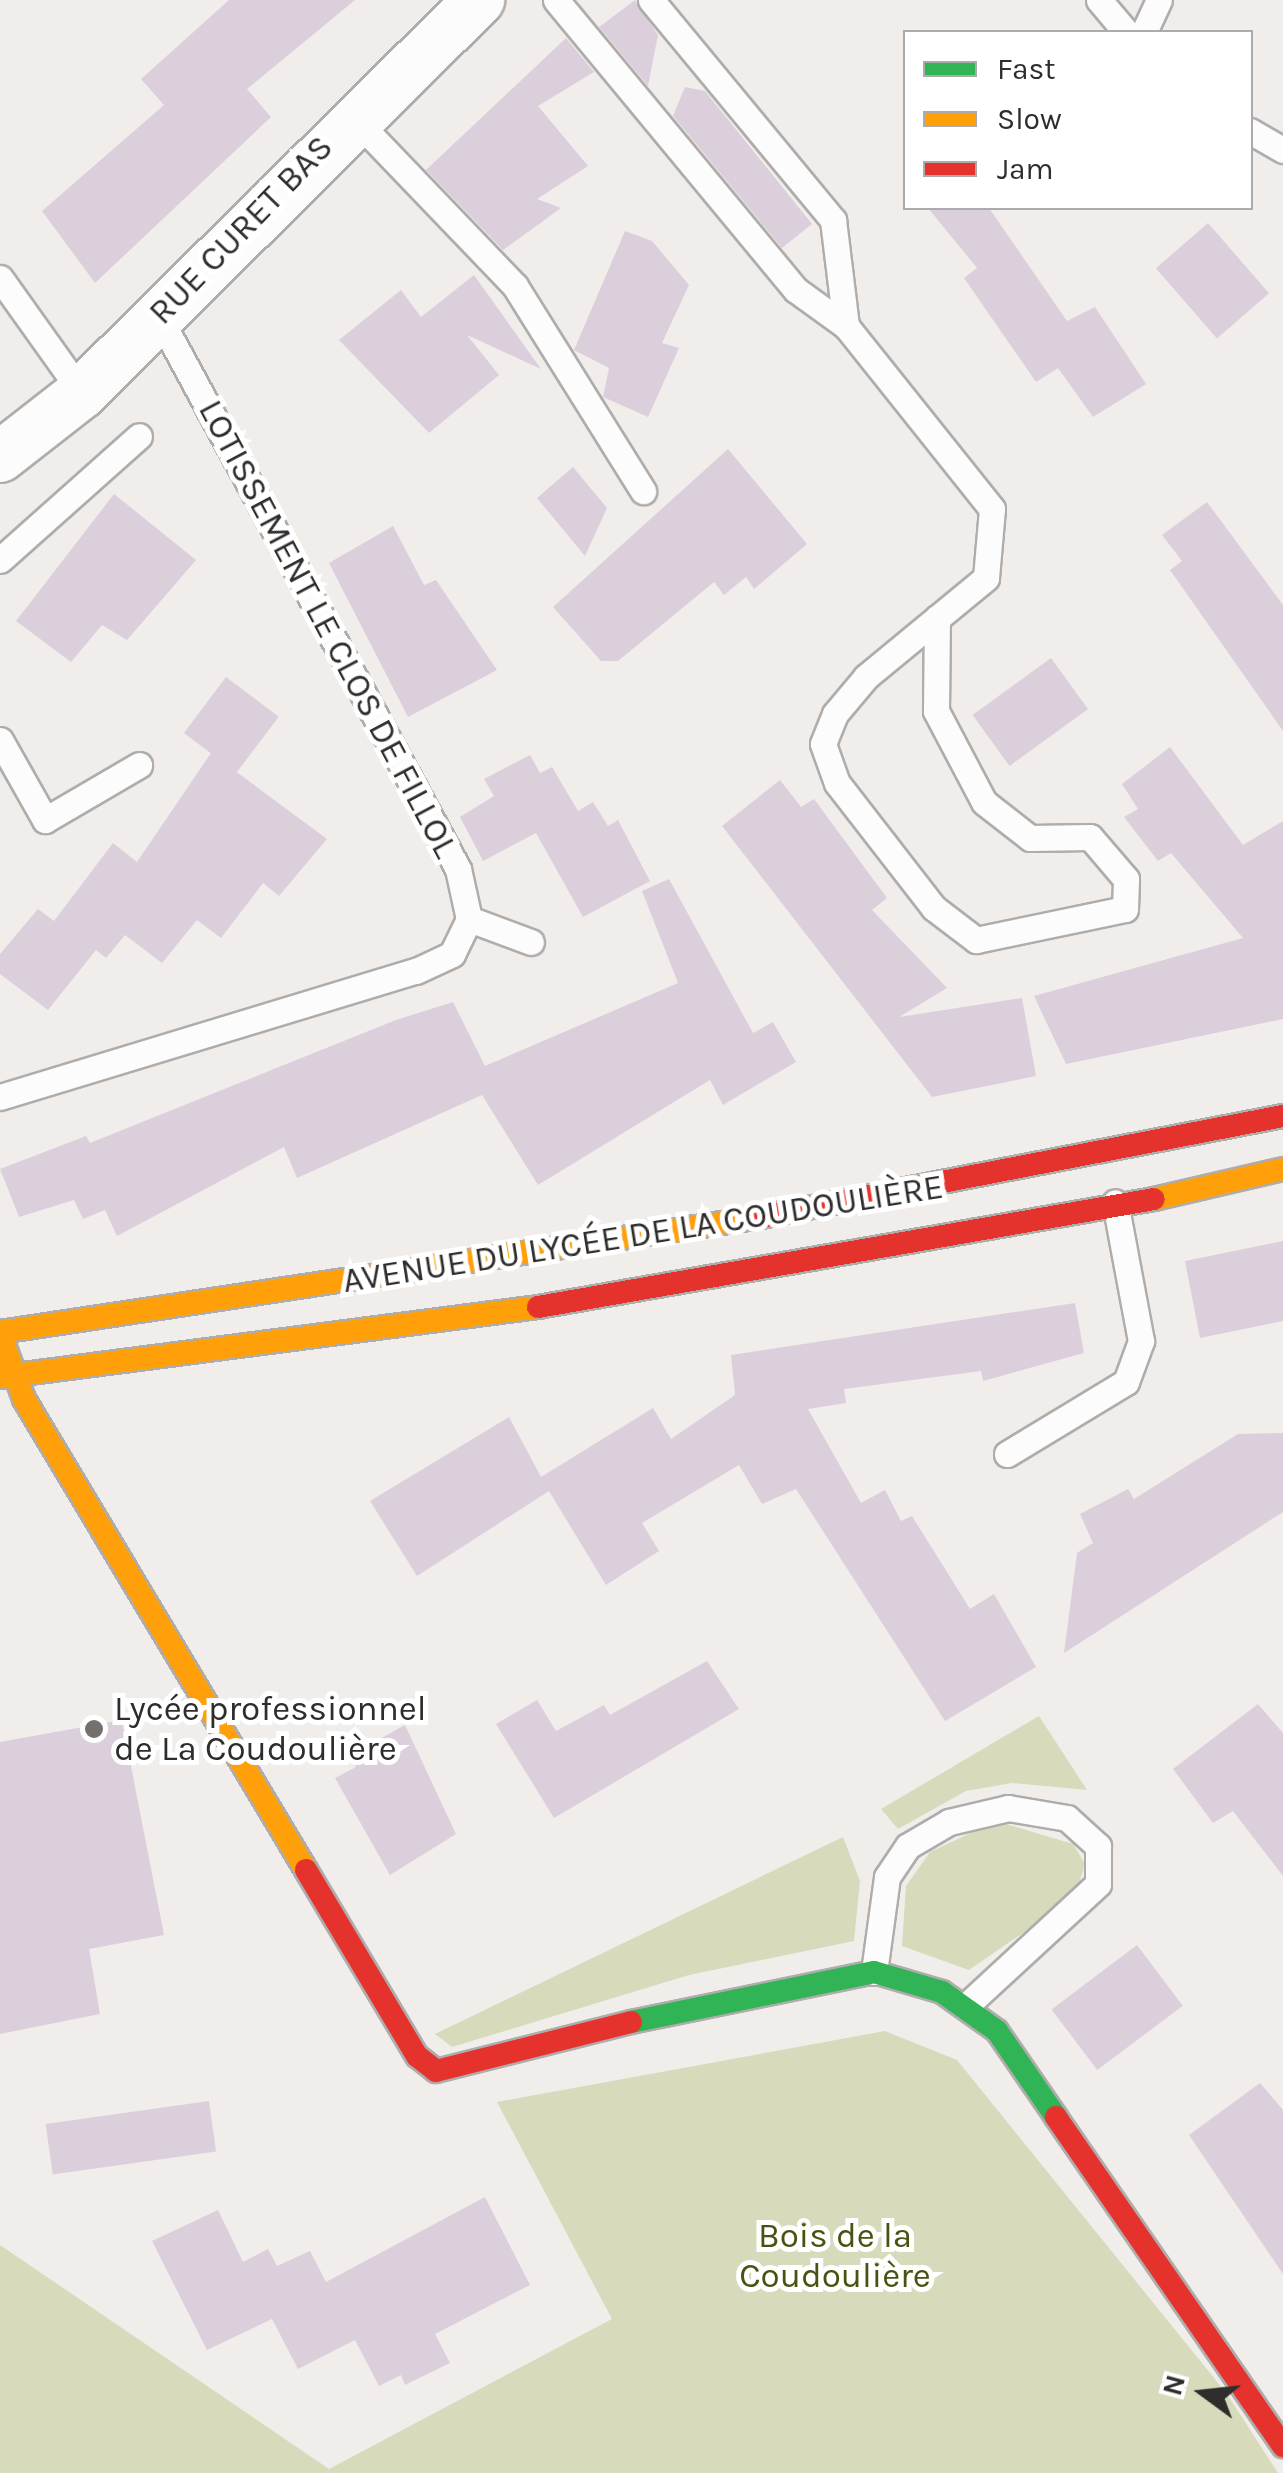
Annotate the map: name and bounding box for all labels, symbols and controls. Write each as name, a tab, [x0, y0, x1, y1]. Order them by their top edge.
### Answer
legend	[903, 30, 1253, 210]
text: Fast	[997, 51, 1056, 87]
text: Slow	[997, 101, 1062, 137]
street label: RUE CURET BAS	[140, 127, 342, 333]
text: Jam	[997, 151, 1054, 187]
street label: LOTISSEMENT LE CLOS DE FILLOL	[189, 393, 467, 865]
street label: AVENUE DU LYCÉE DE LA COUDOULIÈRE	[340, 1166, 946, 1302]
place label: Lycée professionnel de La Coudoulière	[114, 1688, 427, 1770]
marker: Lycée professionnel de La Coudoulière	[83, 1718, 105, 1740]
park label: Bois de la Coudoulière	[739, 2215, 931, 2297]
north arrow	[1153, 2343, 1253, 2443]
text: N	[1155, 2371, 1192, 2399]

